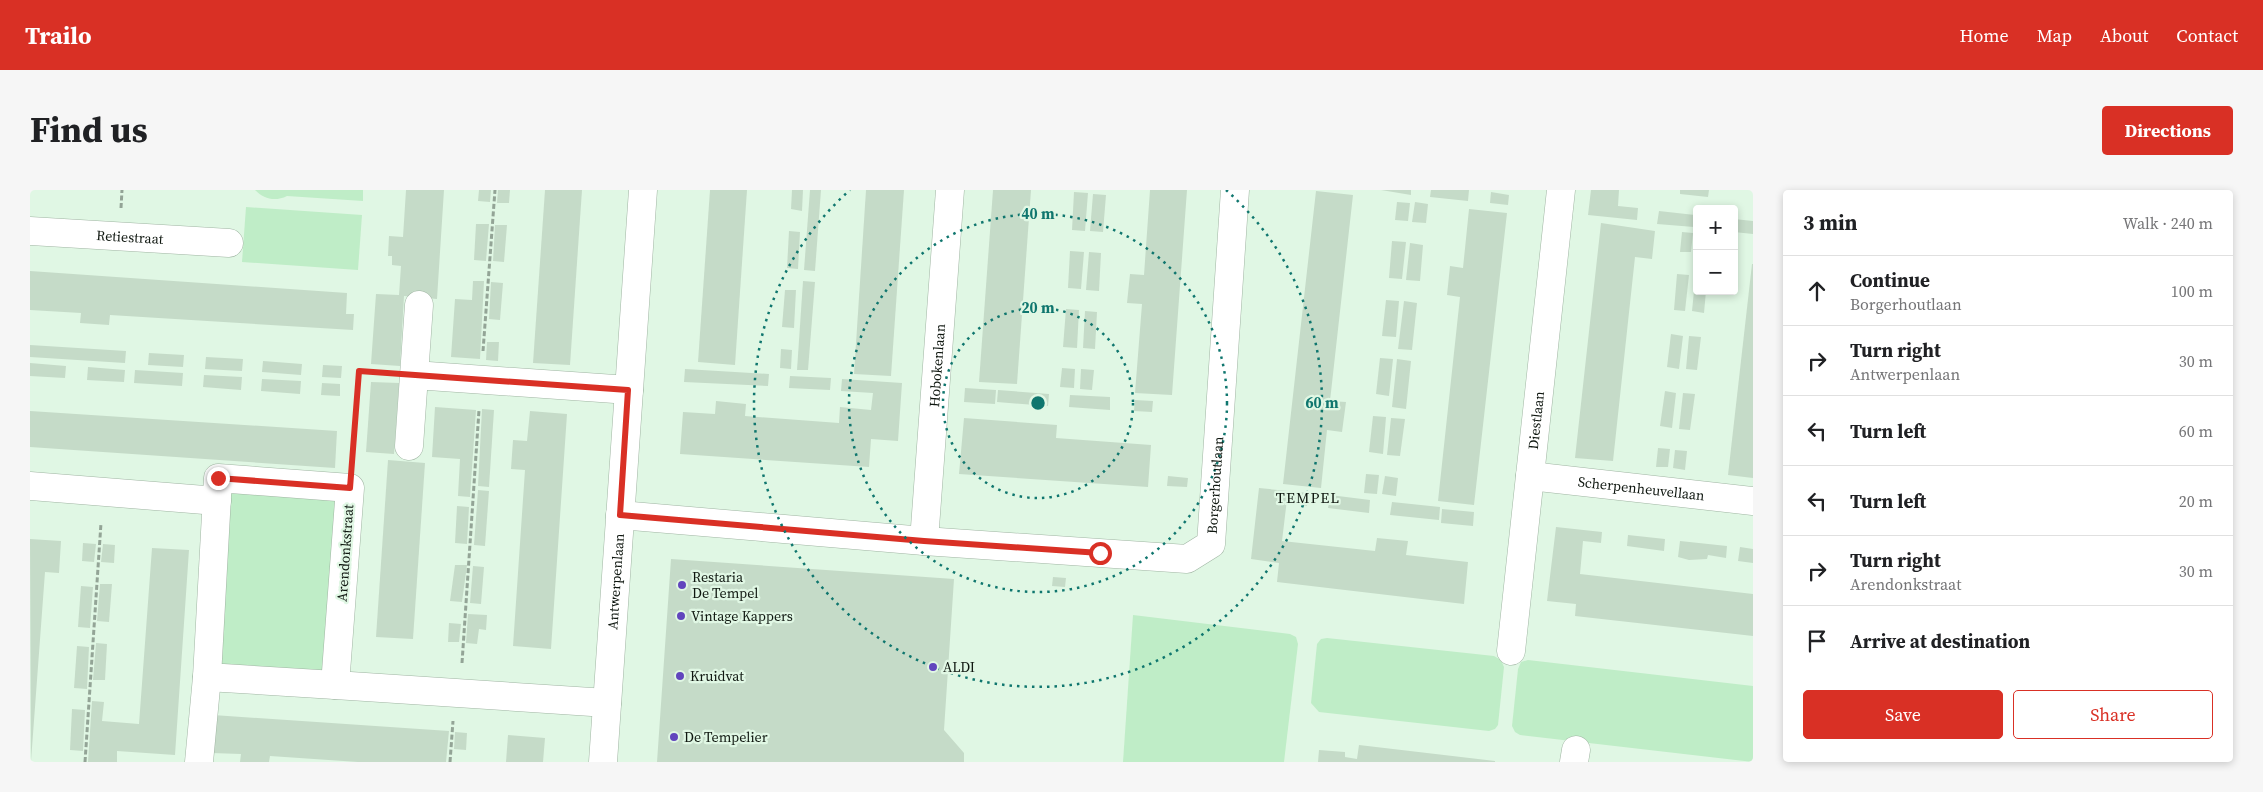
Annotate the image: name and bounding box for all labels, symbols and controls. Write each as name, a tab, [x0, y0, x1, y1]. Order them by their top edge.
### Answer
text: Trailo	[25, 19, 92, 52]
text: Home	[1960, 23, 2009, 48]
text: Map	[2037, 23, 2072, 48]
text: About	[2100, 23, 2148, 48]
text: Contact	[2176, 23, 2238, 48]
text: Find us	[30, 106, 148, 154]
button: Directions	[2102, 106, 2233, 155]
text: 40 m	[1021, 203, 1055, 224]
map controls	[1693, 205, 1738, 295]
button: +	[1693, 205, 1738, 250]
text: 3 min	[1803, 208, 1858, 237]
text: Walk · 240 m	[2123, 212, 2213, 234]
street label: Retiestraat	[96, 225, 164, 249]
button: −	[1693, 250, 1738, 295]
text: Continue	[1850, 267, 1930, 293]
icon: ahead	[1803, 277, 1831, 305]
text: 100 m	[2171, 280, 2213, 302]
text: Borgerhoutlaan	[1850, 293, 1962, 315]
text: 20 m	[1021, 297, 1055, 318]
street label: Hobokenlaan	[924, 322, 950, 408]
text: Turn right	[1850, 337, 1941, 363]
icon: right	[1803, 347, 1831, 375]
text: 30 m	[2179, 350, 2213, 372]
text: Antwerpenlaan	[1850, 363, 1960, 385]
street label: Diestlaan	[1523, 390, 1549, 451]
text: 60 m	[1305, 392, 1339, 413]
centre of rings	[1029, 394, 1047, 412]
icon: left	[1803, 417, 1831, 445]
text: Turn left	[1850, 418, 1926, 444]
text: 60 m	[2179, 420, 2213, 442]
street label: Borgerhoutlaan	[1202, 435, 1228, 535]
route end	[207, 467, 230, 490]
street label: Scherpenheuvellaan	[1577, 471, 1706, 506]
district label: TEMPEL	[1276, 487, 1340, 508]
icon: left	[1803, 487, 1831, 515]
text: Turn left	[1850, 488, 1926, 514]
text: 20 m	[2179, 490, 2213, 512]
street label: Arendonkstraat	[332, 503, 358, 602]
street label: Antwerpenlaan	[602, 532, 629, 630]
route start	[1089, 542, 1112, 565]
text: Turn right	[1850, 547, 1941, 573]
icon: right	[1803, 557, 1831, 585]
text: 30 m	[2179, 560, 2213, 582]
place label: Restaria De Tempel	[692, 567, 758, 603]
text: Arendonkstraat	[1850, 573, 1961, 595]
marker: Restaria De Tempel	[676, 579, 688, 591]
place label: Vintage Kappers	[691, 606, 793, 626]
marker: Vintage Kappers	[675, 610, 687, 622]
icon: arrive	[1803, 627, 1831, 655]
text: Arrive at destination	[1850, 628, 2030, 654]
place label: ALDI	[943, 657, 975, 677]
marker: ALDI	[927, 661, 939, 673]
place label: Kruidvat	[690, 666, 744, 686]
marker: Kruidvat	[674, 670, 686, 682]
button: Save	[1803, 690, 2003, 739]
button: Share	[2013, 690, 2213, 739]
place label: De Tempelier	[684, 727, 768, 747]
marker: De Tempelier	[668, 731, 680, 743]

